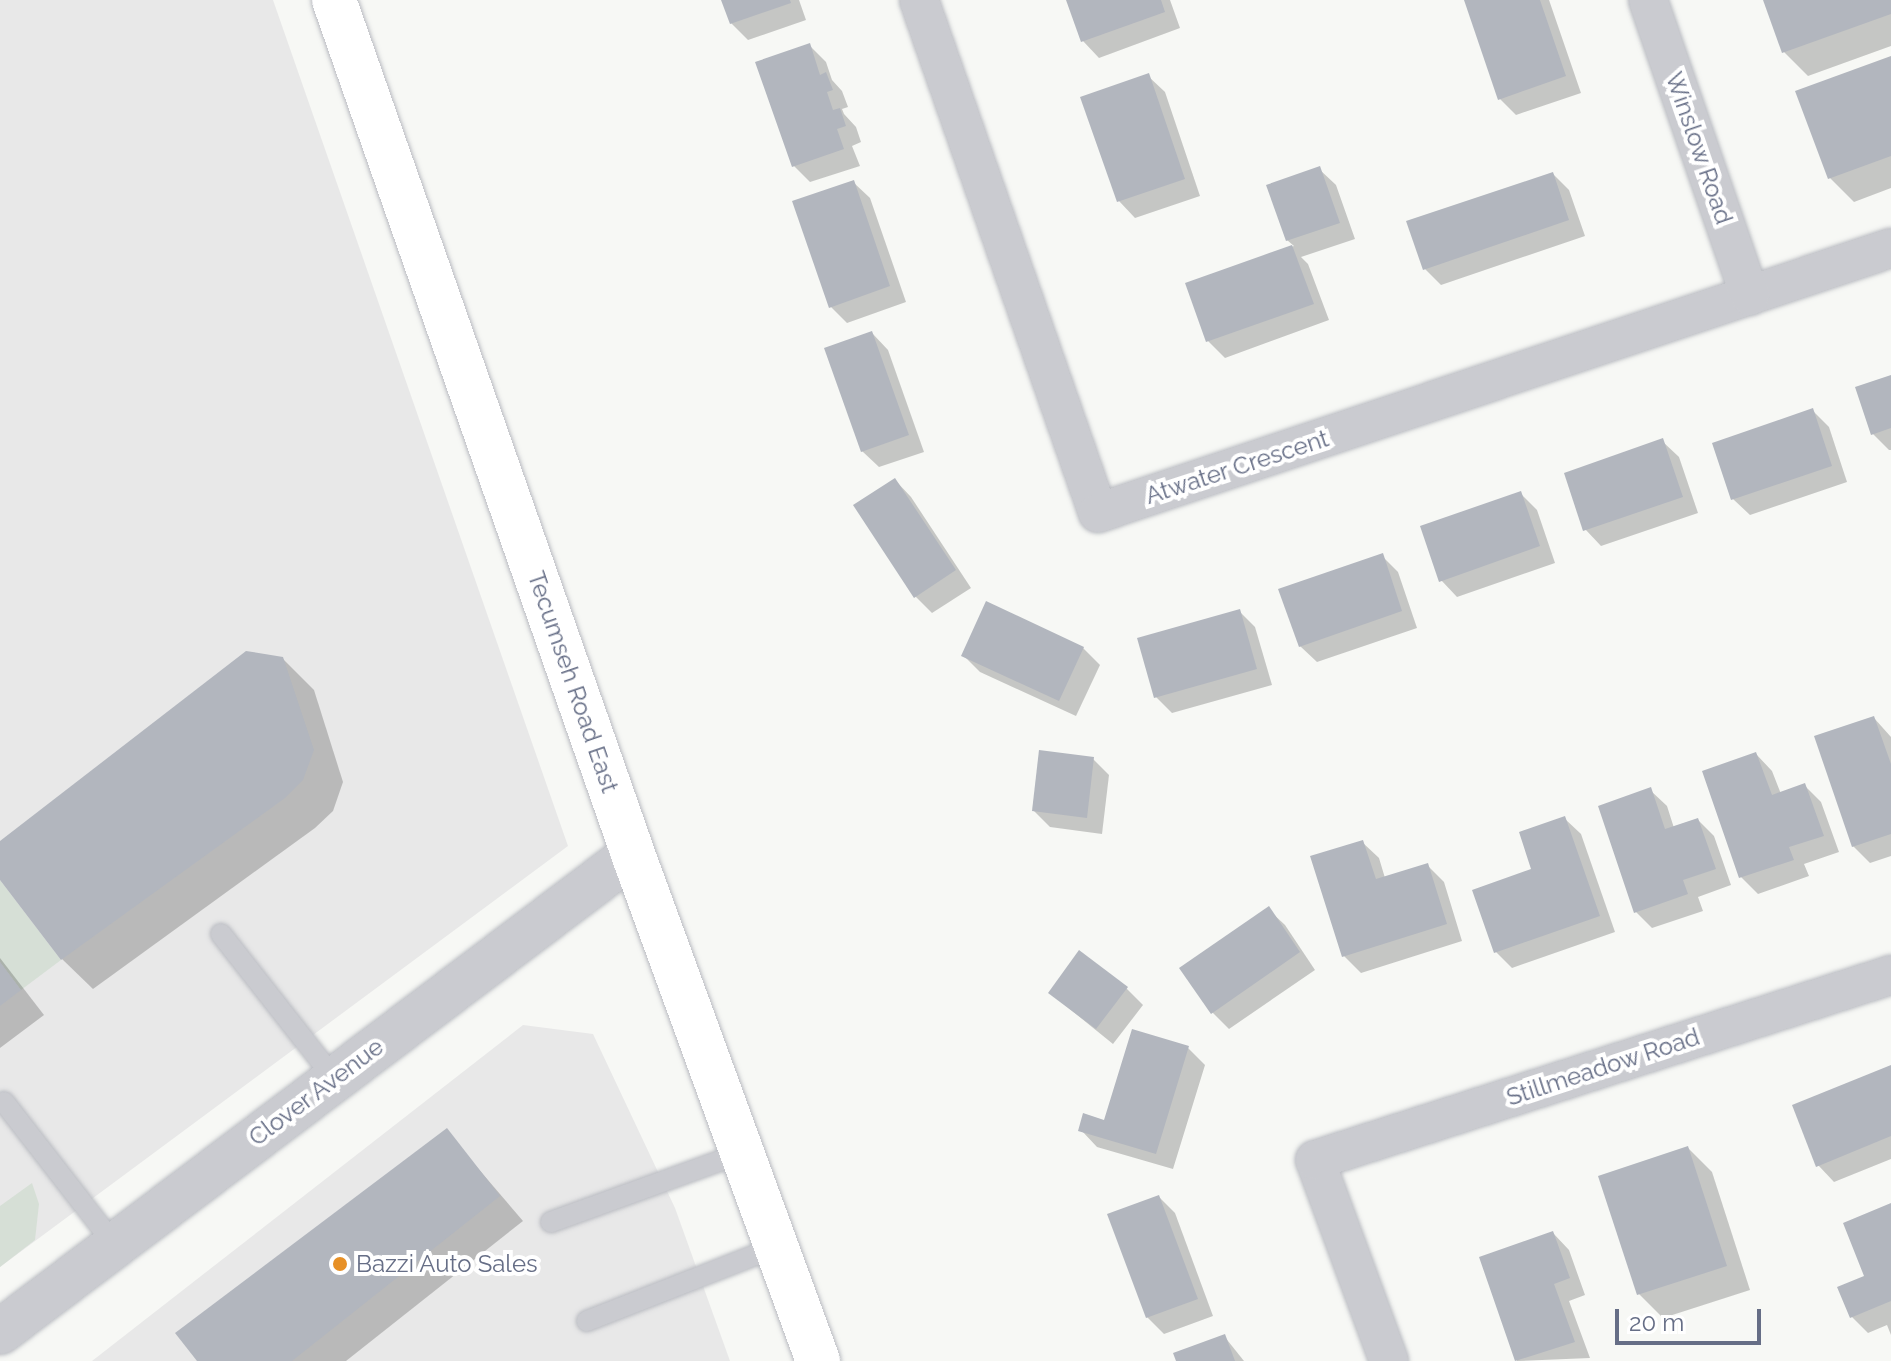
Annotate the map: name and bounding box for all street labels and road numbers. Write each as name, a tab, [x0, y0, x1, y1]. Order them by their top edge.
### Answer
street label: Winslow Road	[1659, 68, 1739, 228]
street label: Atwater Crescent	[1141, 424, 1333, 510]
street label: Tecumseh Road East	[522, 568, 624, 796]
street label: Stillmeadow Road	[1503, 1022, 1703, 1112]
street label: Clover Avenue	[243, 1032, 389, 1152]

